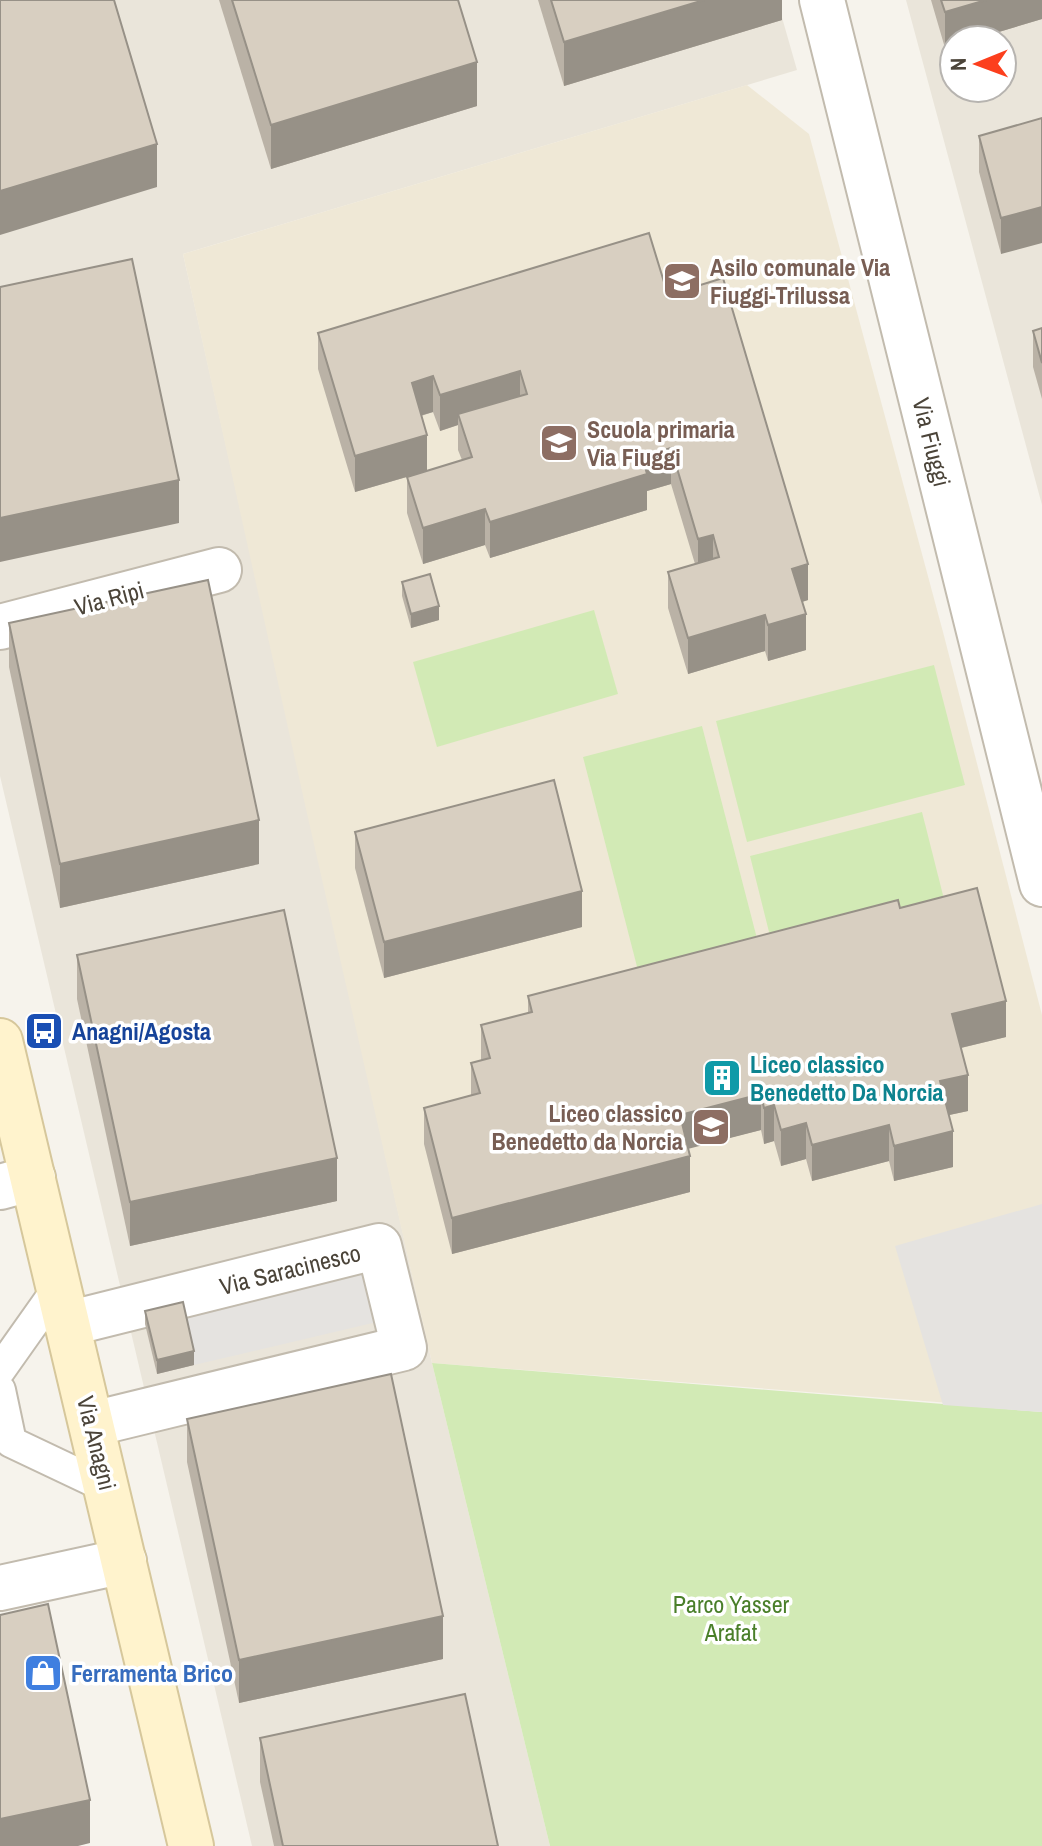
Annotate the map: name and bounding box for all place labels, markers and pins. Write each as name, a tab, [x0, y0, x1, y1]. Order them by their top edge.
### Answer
place label: Asilo comunale Via Fiuggi-Trilussa	[710, 251, 890, 311]
school or university icon: Asilo comunale Via Fiuggi-Trilussa	[661, 260, 703, 302]
place label: Scuola primaria Via Fiuggi	[587, 413, 735, 473]
school or university icon: Scuola primaria Via Fiuggi	[538, 422, 580, 464]
bus stop icon: Anagni/Agosta	[23, 1010, 65, 1052]
place label: Anagni/Agosta	[72, 1015, 211, 1047]
place label: Liceo classico Benedetto Da Norcia	[750, 1048, 944, 1108]
building icon: Liceo classico Benedetto Da Norcia	[701, 1057, 743, 1099]
place label: Liceo classico Benedetto da Norcia	[492, 1097, 683, 1157]
school or university icon: Liceo classico Benedetto da Norcia	[690, 1106, 732, 1148]
shop icon: Ferramenta Brico	[22, 1652, 64, 1694]
place label: Ferramenta Brico	[71, 1657, 233, 1689]

